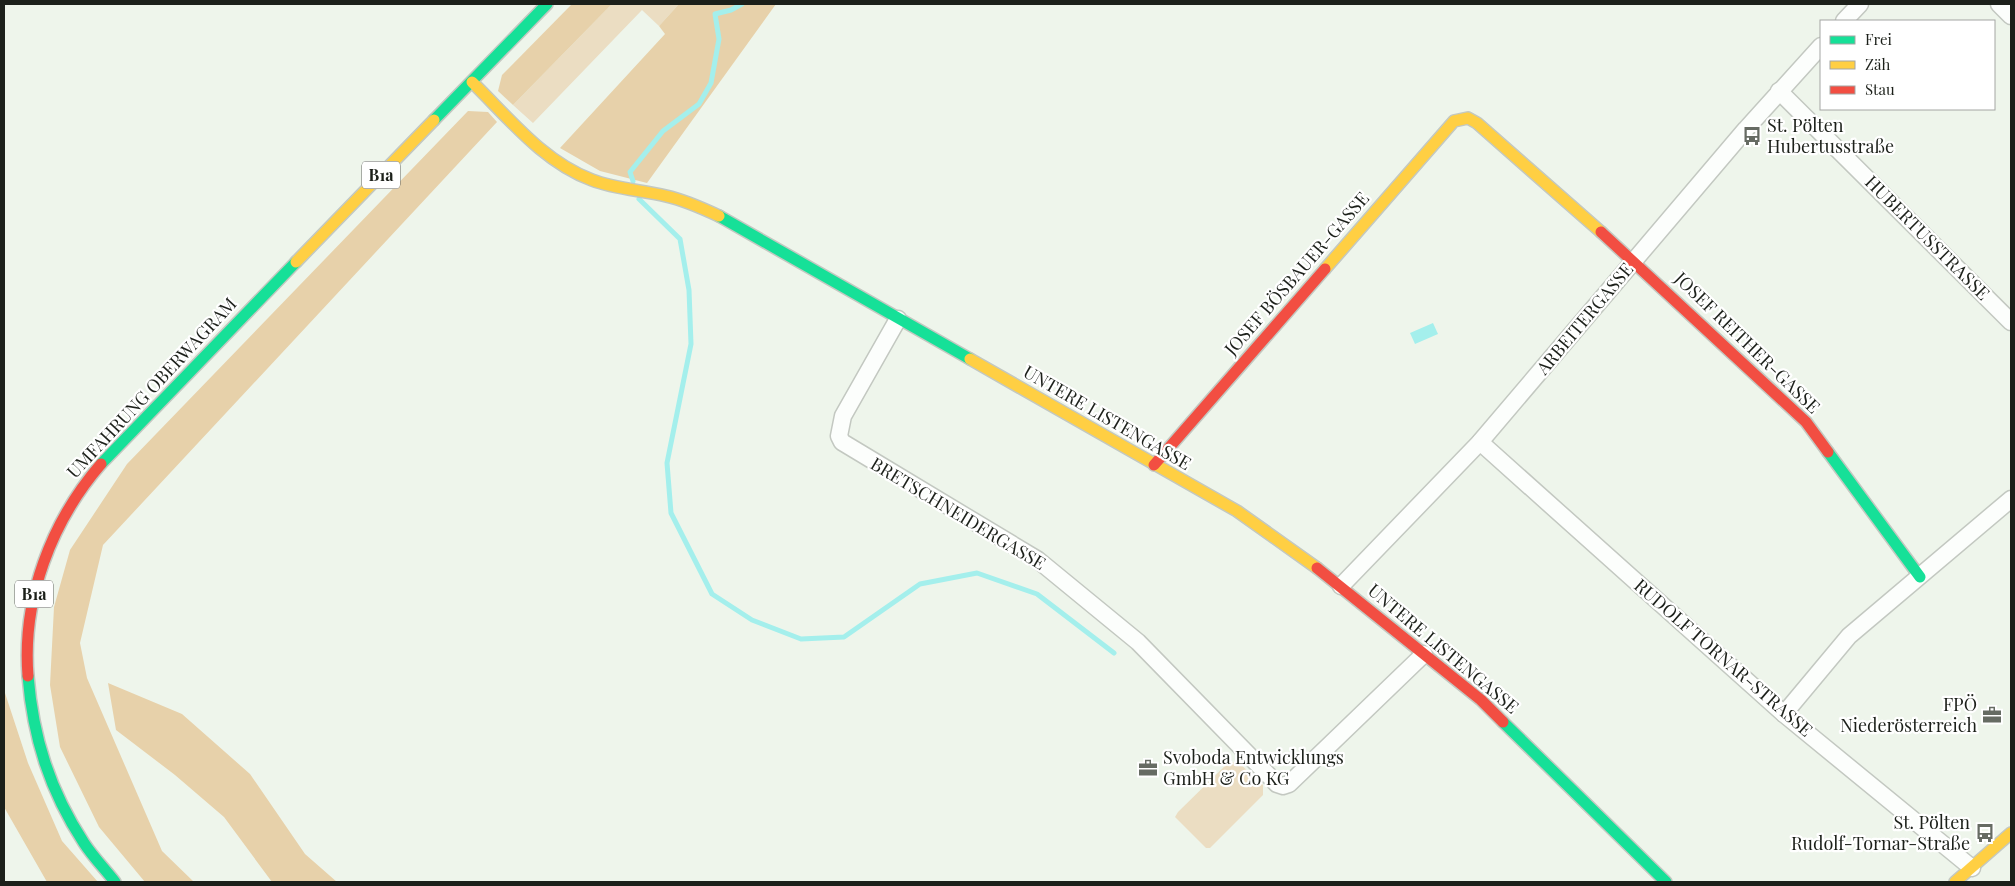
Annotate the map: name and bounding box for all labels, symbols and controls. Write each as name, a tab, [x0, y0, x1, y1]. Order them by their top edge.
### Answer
legend	[1820, 20, 1995, 110]
text: Frei	[1865, 29, 1893, 49]
text: Zäh	[1865, 54, 1890, 74]
text: Stau	[1865, 79, 1895, 99]
place label: St. Pölten Hubertusstraße	[1767, 113, 1894, 158]
bus stop icon: St. Pölten Hubertusstraße	[1741, 125, 1763, 147]
road number: B1a	[362, 162, 400, 188]
street label: HUBERTUSSTRASSE	[1860, 170, 1995, 305]
street label: JOSEF BÖSBAUER-GASSE	[1218, 187, 1374, 361]
street label: ARBEITERGASSE	[1530, 257, 1638, 380]
street label: JOSEF REITHER-GASSE	[1669, 266, 1826, 418]
street label: UMFAHRUNG OBERWAGRAM	[61, 292, 241, 483]
street label: UNTERE LISTENGASSE	[1019, 359, 1196, 475]
street label: BRETSCHNEIDERGASSE	[866, 451, 1051, 575]
street label: RUDOLF TORNAR-STRASSE	[1629, 573, 1818, 741]
street label: UNTERE LISTENGASSE	[1363, 578, 1524, 718]
road number: B1a	[15, 580, 53, 608]
place label: FPÖ Niederösterreich	[1840, 692, 1977, 737]
office icon: FPÖ Niederösterreich	[1981, 704, 2003, 726]
place label: Svoboda Entwicklungs GmbH & Co KG	[1163, 745, 1344, 790]
office icon: Svoboda Entwicklungs GmbH & Co KG	[1137, 757, 1159, 779]
place label: St. Pölten Rudolf-Tornar-Straße	[1791, 810, 1970, 855]
bus stop icon: St. Pölten Rudolf-Tornar-Straße	[1974, 822, 1996, 844]

